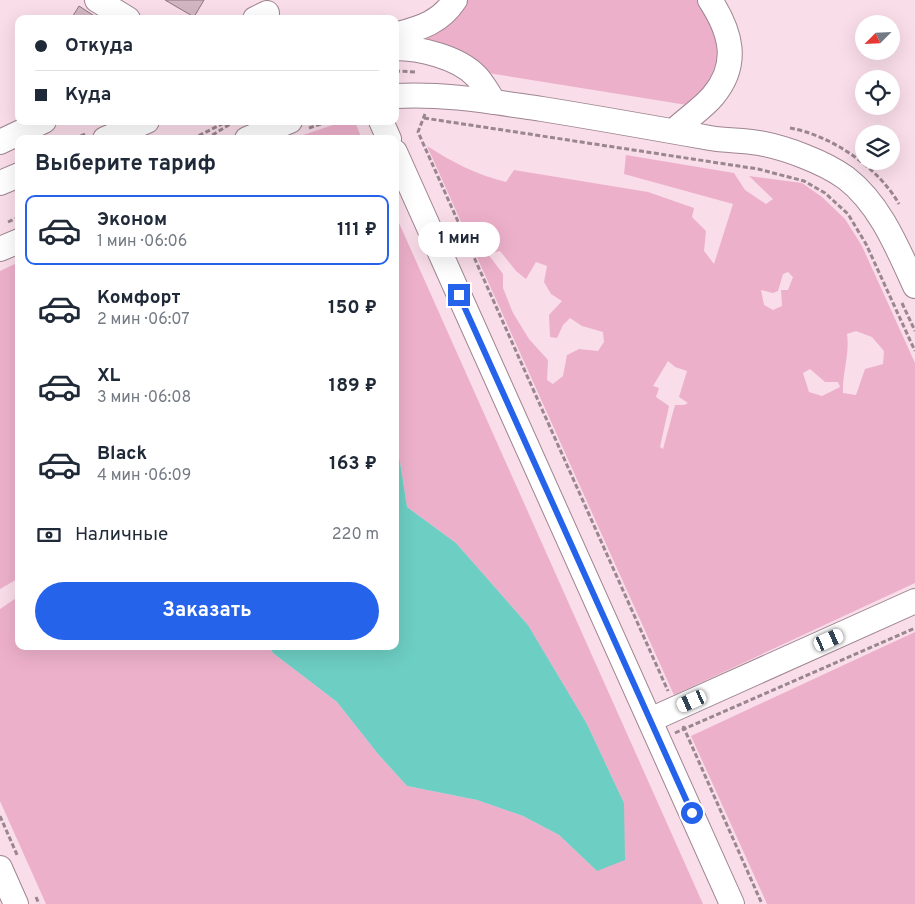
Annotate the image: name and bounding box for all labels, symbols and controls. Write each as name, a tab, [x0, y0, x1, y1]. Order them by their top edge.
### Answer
north arrow	[855, 15, 900, 60]
map controls	[855, 15, 900, 170]
text: Откуда	[65, 34, 133, 58]
button: locate	[855, 70, 900, 115]
text: Куда	[65, 83, 111, 107]
button: layers	[855, 125, 900, 170]
text: Выберите тариф	[35, 151, 216, 178]
icon: car	[37, 208, 82, 253]
text: Эконом	[97, 208, 167, 232]
text: 111 ₽	[337, 218, 377, 242]
callout: 1 мин	[418, 222, 500, 258]
text: 1 мин	[438, 229, 480, 249]
text: 1 мин · 06:06	[97, 232, 187, 252]
route end	[448, 284, 470, 306]
icon: car	[37, 286, 82, 331]
text: Комфорт	[97, 286, 180, 310]
text: 150 ₽	[328, 296, 377, 320]
text: 2 мин · 06:07	[97, 310, 190, 330]
icon: car	[37, 364, 82, 409]
text: XL	[97, 364, 120, 388]
text: 189 ₽	[329, 374, 377, 398]
text: 3 мин · 06:08	[97, 388, 191, 408]
icon: car	[37, 442, 82, 487]
text: Black	[97, 442, 147, 466]
text: 163 ₽	[329, 452, 377, 476]
text: 4 мин · 06:09	[97, 466, 191, 486]
icon: cash	[35, 521, 63, 549]
text: Наличные	[75, 523, 168, 547]
text: 220 m	[332, 525, 379, 545]
button: Заказать	[35, 582, 379, 640]
car	[812, 627, 845, 653]
car	[675, 688, 708, 714]
route start	[681, 802, 703, 824]

